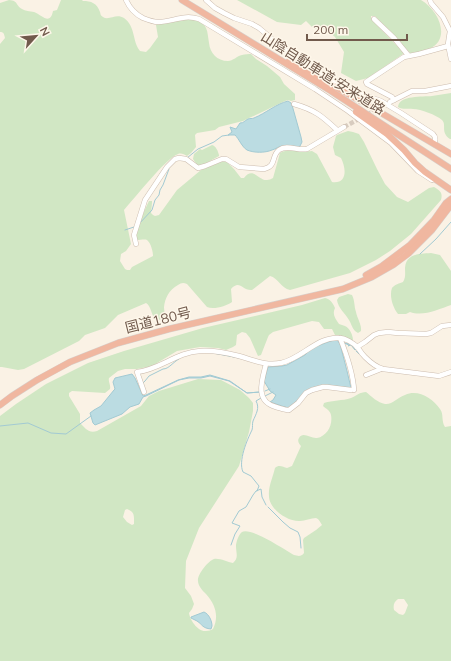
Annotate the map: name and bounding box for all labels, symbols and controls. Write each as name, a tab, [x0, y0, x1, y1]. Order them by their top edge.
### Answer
north arrow	[16, 16, 56, 56]
scale bar	[307, 16, 407, 42]
text: 200 m	[313, 22, 348, 37]
text: N	[37, 25, 53, 38]
street label: 山陰自動車道;安来道路	[258, 27, 388, 119]
street label: 国道180号	[123, 303, 193, 337]

